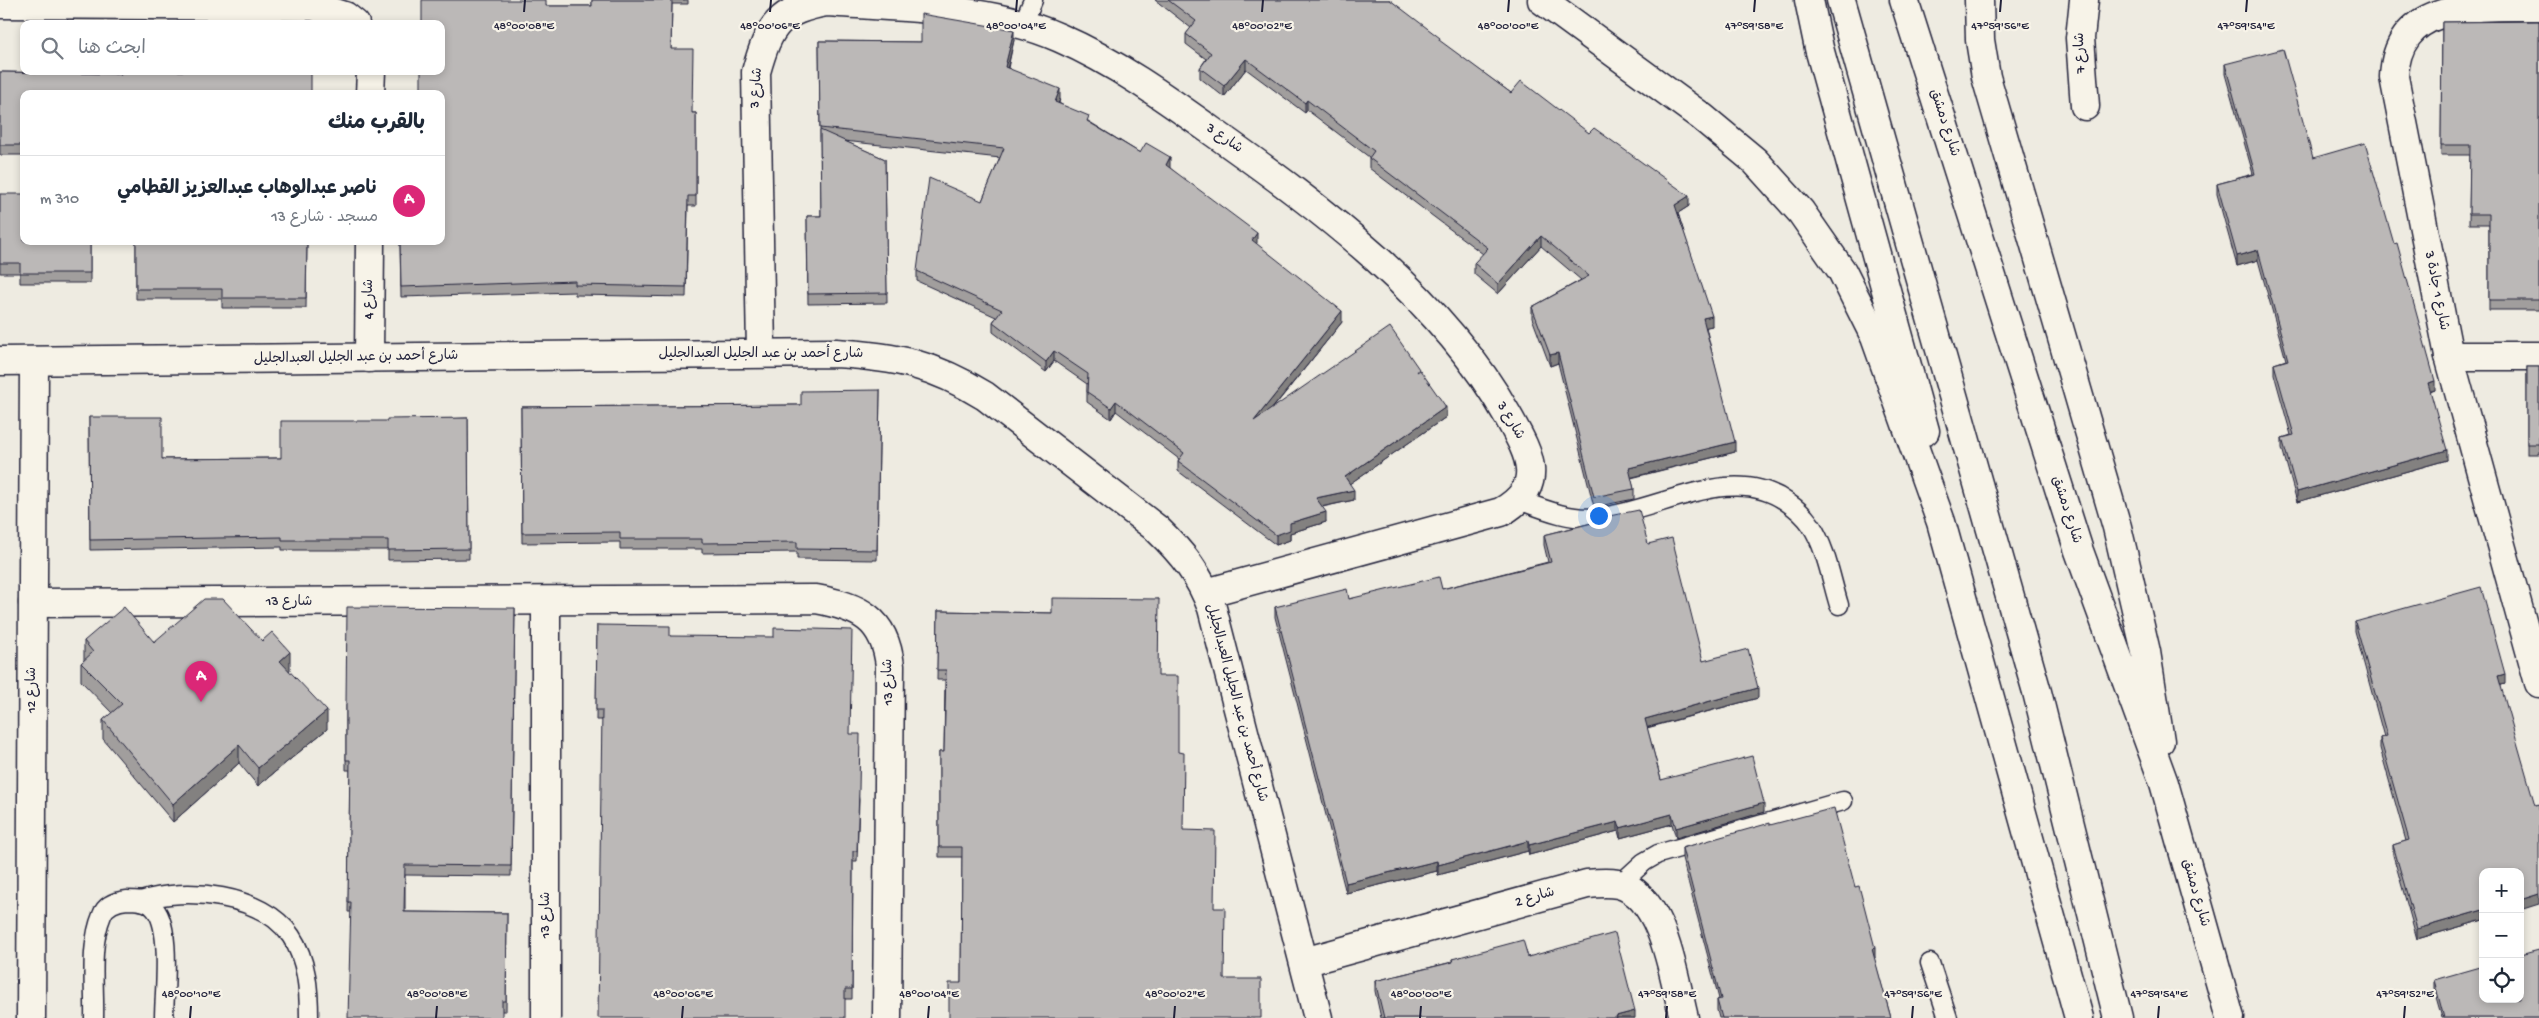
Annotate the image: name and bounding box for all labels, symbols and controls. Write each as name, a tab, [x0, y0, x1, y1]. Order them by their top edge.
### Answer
search box	[20, 20, 445, 75]
text: 48°00'08"E	[494, 20, 555, 34]
text: 48°00'06"E	[740, 20, 800, 34]
text: 48°00'04"E	[986, 20, 1046, 34]
text: 48°00'02"E	[1232, 20, 1292, 34]
text: 48°00'00"E	[1478, 20, 1539, 34]
text: 47°59'58"E	[1725, 20, 1784, 34]
text: 47°59'56"E	[1971, 20, 2029, 34]
text: 47°59'54"E	[2217, 20, 2275, 34]
street label: شارع 7	[2072, 32, 2090, 75]
icon: search	[38, 34, 66, 62]
text: ابحث هنا	[78, 38, 146, 61]
street label: شارع 3	[747, 67, 767, 110]
street label: شارع دمشق	[1925, 87, 1963, 159]
text: بالقرب منك	[328, 112, 425, 137]
street label: شارع 3	[1202, 120, 1246, 158]
text: ناصر عبدالوهاب عبدالعزيز القطامي	[117, 178, 378, 201]
text: 310 m	[40, 191, 79, 210]
text: A	[404, 191, 414, 210]
text: مسجد · شارع 13	[271, 209, 378, 228]
street label: شارع 1 جادة 3	[2420, 249, 2452, 332]
street label: شارع 4	[361, 279, 378, 319]
street label: شارع أحمد بن عبد الجليل العبدالجليل	[659, 344, 863, 363]
street label: شارع أحمد بن عبد الجليل العبدالجليل	[253, 346, 459, 368]
street label: شارع 3	[1492, 398, 1528, 443]
street label: شارع دمشق	[2047, 474, 2085, 546]
your location	[1586, 503, 1612, 529]
street label: شارع 13	[265, 594, 312, 611]
street label: شارع أحمد بن عبد الجليل العبدالجليل	[1201, 601, 1273, 804]
street label: شارع 13	[880, 659, 898, 706]
pin: A	[185, 661, 217, 702]
street label: شارع 12	[24, 667, 41, 714]
street label: شارع دمشق	[2177, 857, 2213, 929]
map controls	[2479, 868, 2524, 1003]
button: +	[2479, 868, 2524, 913]
street label: شارع 2	[1513, 884, 1557, 912]
street label: شارع 13	[538, 892, 555, 939]
button: −	[2479, 913, 2524, 958]
button: locate	[2479, 958, 2524, 1003]
text: 48°00'10"E	[162, 988, 221, 1002]
text: 48°00'08"E	[407, 988, 468, 1002]
text: 48°00'06"E	[653, 988, 713, 1002]
text: 48°00'04"E	[899, 988, 959, 1002]
text: 48°00'02"E	[1145, 988, 1205, 1002]
text: 48°00'00"E	[1391, 988, 1452, 1002]
text: 47°59'58"E	[1638, 988, 1697, 1002]
text: 47°59'56"E	[1884, 988, 1942, 1002]
text: 47°59'54"E	[2130, 988, 2188, 1002]
text: 47°59'52"E	[2376, 988, 2434, 1002]

